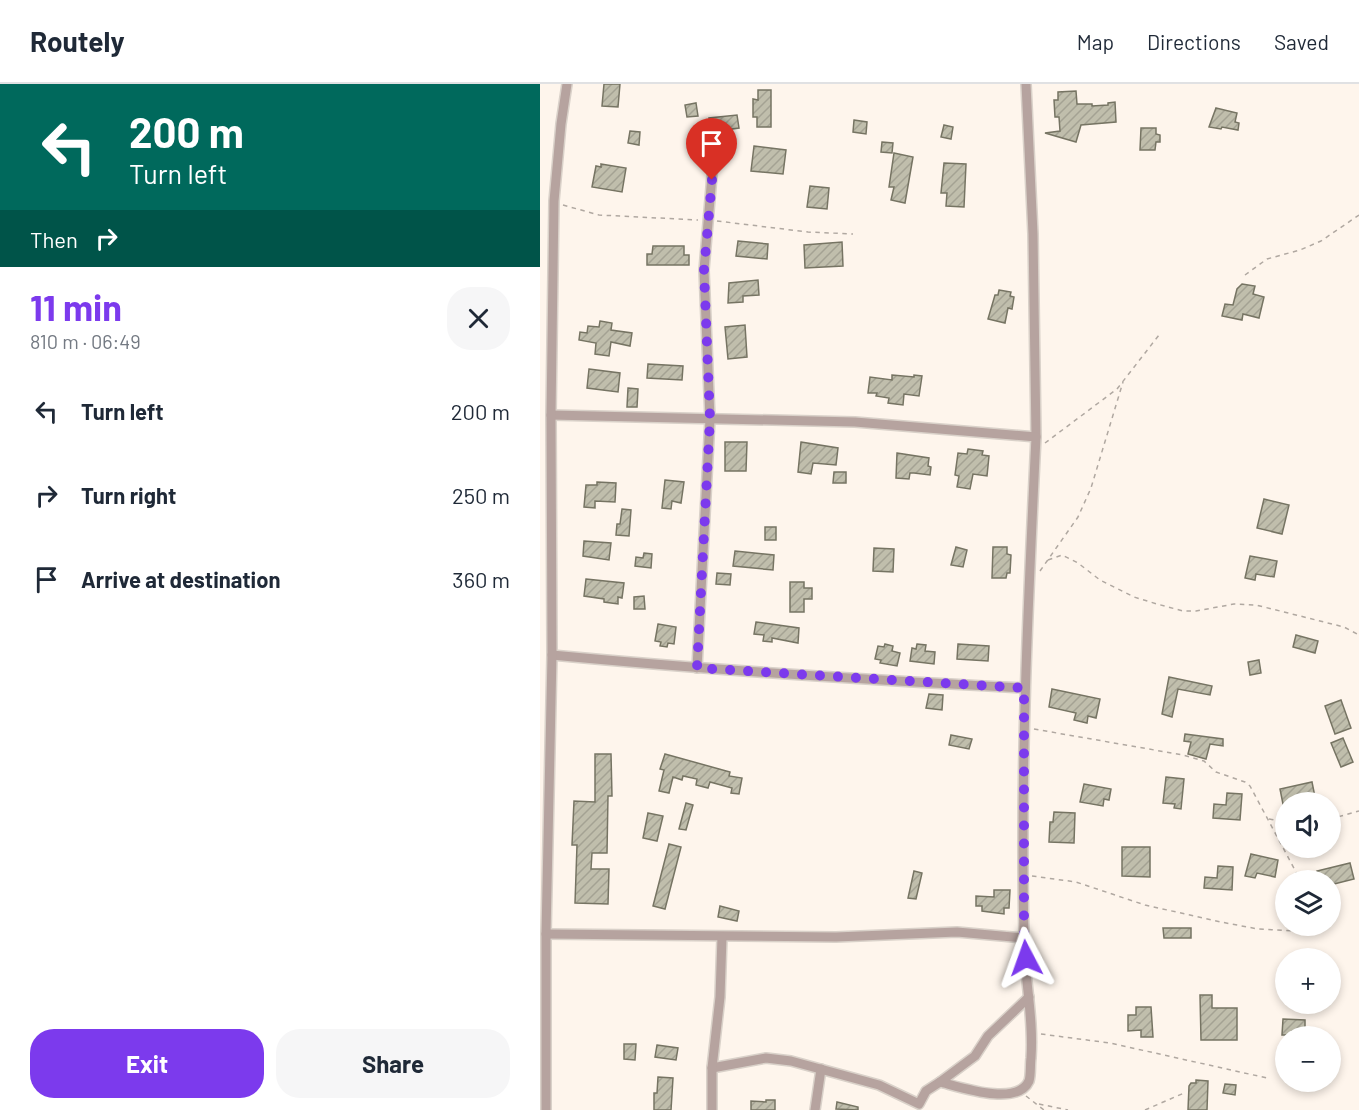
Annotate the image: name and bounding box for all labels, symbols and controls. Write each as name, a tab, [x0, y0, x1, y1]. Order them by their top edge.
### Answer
text: Routely	[30, 24, 125, 58]
text: Map	[1077, 29, 1114, 54]
text: Directions	[1147, 29, 1241, 54]
text: Saved	[1274, 29, 1329, 54]
text: 200 m	[129, 106, 244, 156]
icon: left	[30, 108, 108, 186]
pin	[686, 118, 737, 180]
icon: arrive	[695, 127, 728, 160]
text: Turn left	[129, 157, 227, 189]
icon: right	[90, 222, 123, 255]
text: Then	[30, 226, 78, 252]
text: 11 min	[30, 285, 122, 328]
button: close	[447, 287, 510, 350]
text: 810 m · 06:49	[30, 329, 141, 353]
icon: left	[30, 395, 63, 428]
text: Turn left	[81, 398, 164, 424]
text: 200 m	[451, 398, 510, 424]
icon: right	[30, 479, 63, 512]
text: Turn right	[81, 482, 176, 508]
text: 250 m	[452, 482, 510, 508]
icon: arrive	[30, 563, 63, 596]
text: Arrive at destination	[81, 566, 280, 592]
text: 360 m	[452, 566, 510, 592]
map controls	[1275, 792, 1341, 1092]
button: sound	[1275, 792, 1341, 858]
button: layers	[1275, 870, 1341, 936]
position arrow	[994, 926, 1058, 990]
button: +	[1275, 948, 1341, 1014]
button: −	[1275, 1026, 1341, 1092]
button: Exit	[30, 1029, 264, 1098]
button: Share	[276, 1029, 510, 1098]

